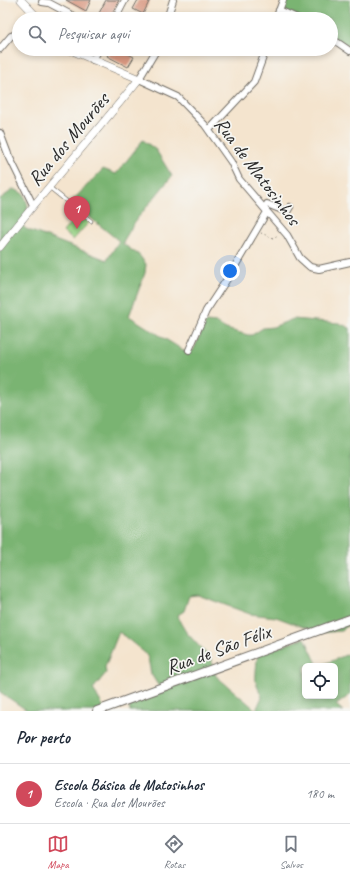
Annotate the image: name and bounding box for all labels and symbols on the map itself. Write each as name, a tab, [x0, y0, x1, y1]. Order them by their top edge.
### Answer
street label: Rua dos Mourões	[22, 86, 116, 191]
street label: Rua de Matosinhos	[209, 112, 308, 232]
pin: 1	[64, 196, 90, 229]
your location	[220, 261, 240, 281]
street label: Rua de São Félix	[162, 618, 276, 680]

